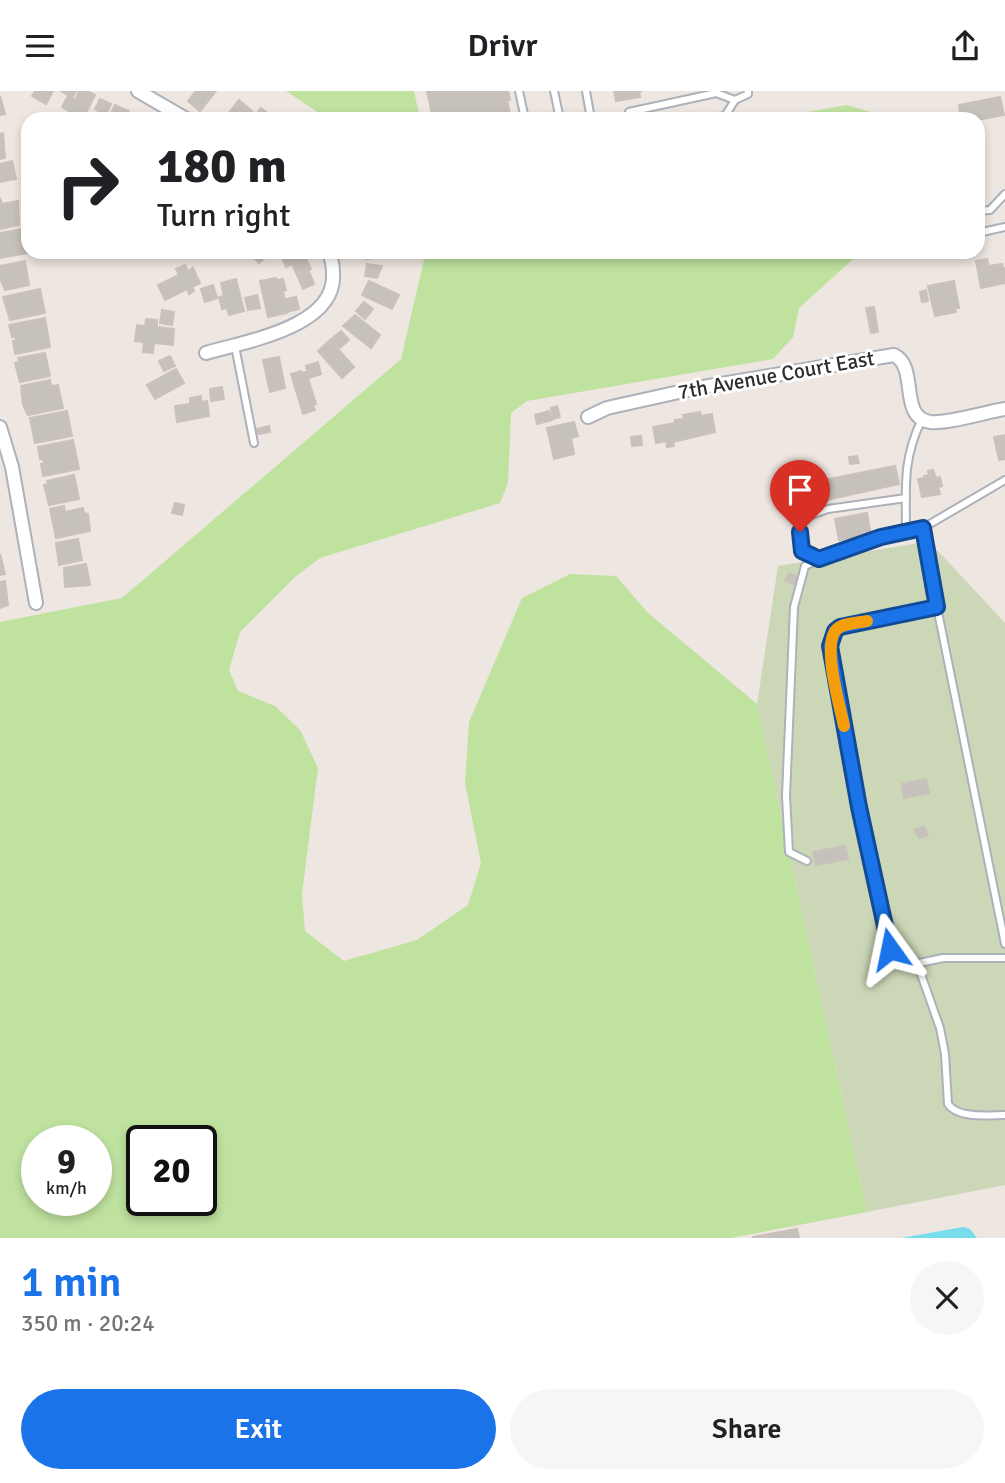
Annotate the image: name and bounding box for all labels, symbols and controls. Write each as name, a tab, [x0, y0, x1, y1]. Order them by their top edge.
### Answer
text: Drivr	[467, 26, 538, 65]
icon: menu	[21, 27, 59, 65]
icon: share	[946, 27, 984, 65]
text: 180 m	[157, 136, 287, 196]
icon: right	[42, 140, 133, 231]
text: Turn right	[157, 196, 290, 235]
street label: 7th Avenue Court East	[676, 345, 876, 405]
pin	[770, 460, 830, 532]
icon: arrive	[781, 471, 819, 509]
position arrow	[853, 912, 927, 986]
speed limit sign: 20	[126, 1125, 217, 1216]
text: 9	[57, 1140, 76, 1183]
text: km/h	[46, 1177, 87, 1199]
text: 1 min	[21, 1257, 122, 1308]
button: close	[910, 1261, 984, 1335]
text: 350 m · 20:24	[21, 1309, 155, 1338]
button: Exit	[21, 1389, 496, 1469]
button: Share	[510, 1389, 984, 1469]

